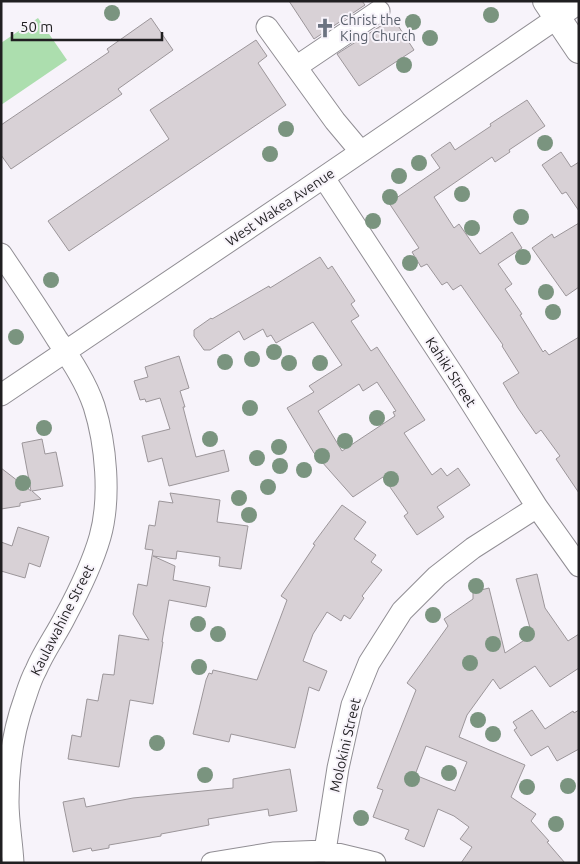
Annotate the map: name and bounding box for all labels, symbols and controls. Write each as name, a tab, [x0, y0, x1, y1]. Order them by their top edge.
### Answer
scale bar	[12, 10, 162, 42]
place label: Christ the King Church	[340, 12, 416, 44]
church icon: Christ the King Church	[314, 17, 336, 39]
text: 50 m	[20, 18, 53, 35]
street label: West Wakea Avenue	[223, 165, 337, 249]
street label: Kahiki Street	[423, 334, 480, 410]
street label: Kaulawahine Street	[27, 562, 97, 678]
street label: Molokini Street	[326, 696, 364, 794]

